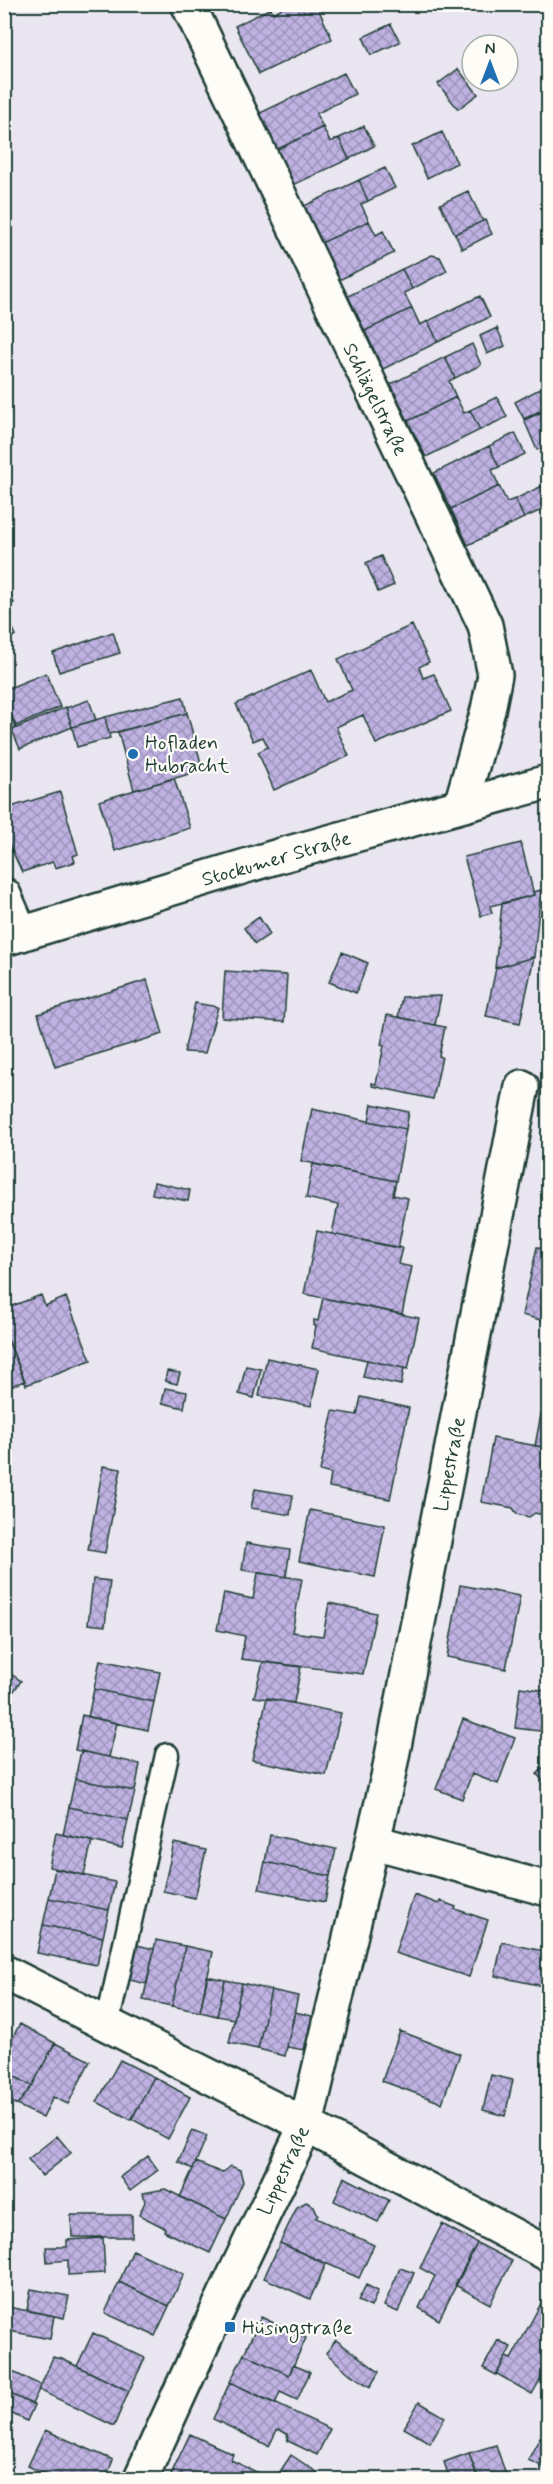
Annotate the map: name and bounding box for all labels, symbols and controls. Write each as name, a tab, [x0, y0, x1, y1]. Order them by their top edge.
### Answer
north arrow	[460, 33, 520, 93]
text: N	[485, 39, 495, 60]
street label: Schlägelstraße	[336, 339, 414, 461]
place label: Hofladen Hubracht	[145, 730, 229, 780]
marker: Hofladen Hubracht	[126, 747, 140, 761]
street label: Stockumer Straße	[199, 825, 354, 894]
street label: Lippestraße	[428, 1415, 473, 1514]
street label: Lippestraße	[252, 2121, 317, 2220]
place label: Hüsingstraße	[242, 2315, 353, 2343]
marker: Hüsingstraße	[223, 2320, 237, 2334]

